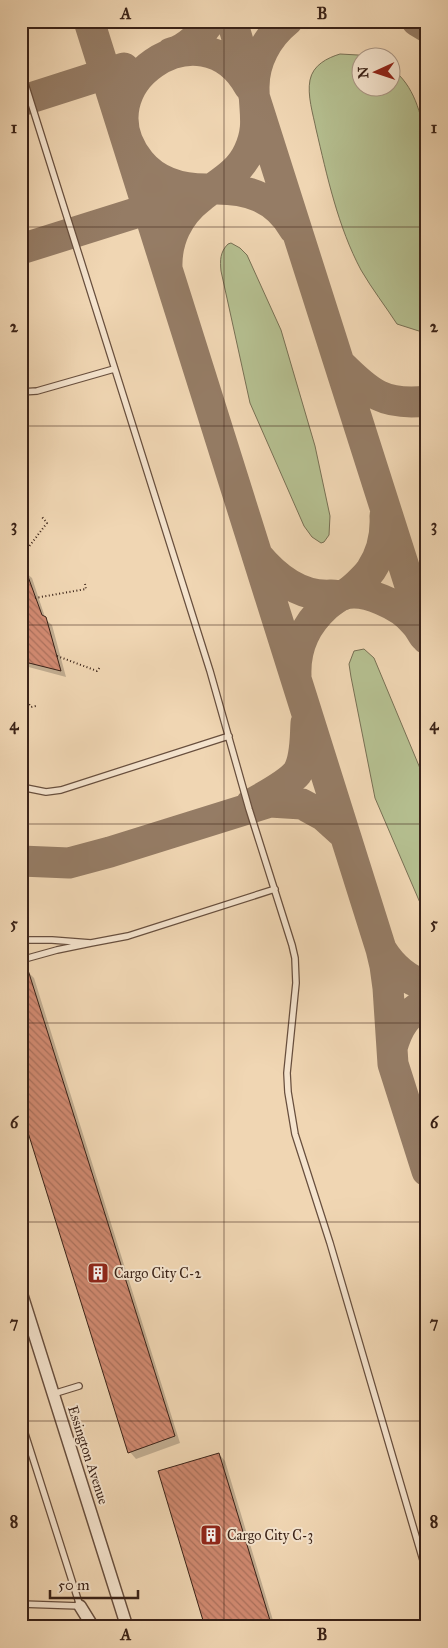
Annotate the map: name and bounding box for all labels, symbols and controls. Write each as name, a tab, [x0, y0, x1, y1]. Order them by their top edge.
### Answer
text: A	[120, 4, 132, 23]
text: B	[317, 4, 327, 23]
north arrow	[350, 48, 400, 98]
text: N	[355, 66, 372, 79]
text: 1	[11, 118, 18, 137]
text: 1	[431, 118, 438, 137]
text: 2	[10, 317, 19, 336]
text: 2	[430, 317, 439, 336]
text: 3	[11, 516, 17, 536]
text: 3	[431, 516, 437, 536]
text: 4	[10, 715, 20, 735]
text: 4	[430, 715, 440, 735]
text: 5	[10, 914, 18, 933]
text: 5	[430, 914, 438, 933]
text: 6	[10, 1113, 19, 1132]
text: 6	[430, 1113, 439, 1132]
building icon: Cargo City C-2	[86, 1261, 110, 1285]
place label: Cargo City C-2	[114, 1265, 202, 1282]
text: 7	[10, 1313, 19, 1332]
text: 7	[430, 1313, 439, 1332]
street label: Essington Avenue	[64, 1403, 112, 1507]
text: 8	[10, 1512, 18, 1531]
text: 8	[430, 1512, 438, 1531]
building icon: Cargo City C-3	[199, 1523, 223, 1547]
place label: Cargo City C-3	[227, 1527, 313, 1544]
scale bar	[50, 1568, 138, 1600]
text: 50 m	[58, 1576, 90, 1594]
text: A	[120, 1625, 132, 1644]
text: B	[317, 1625, 327, 1644]

